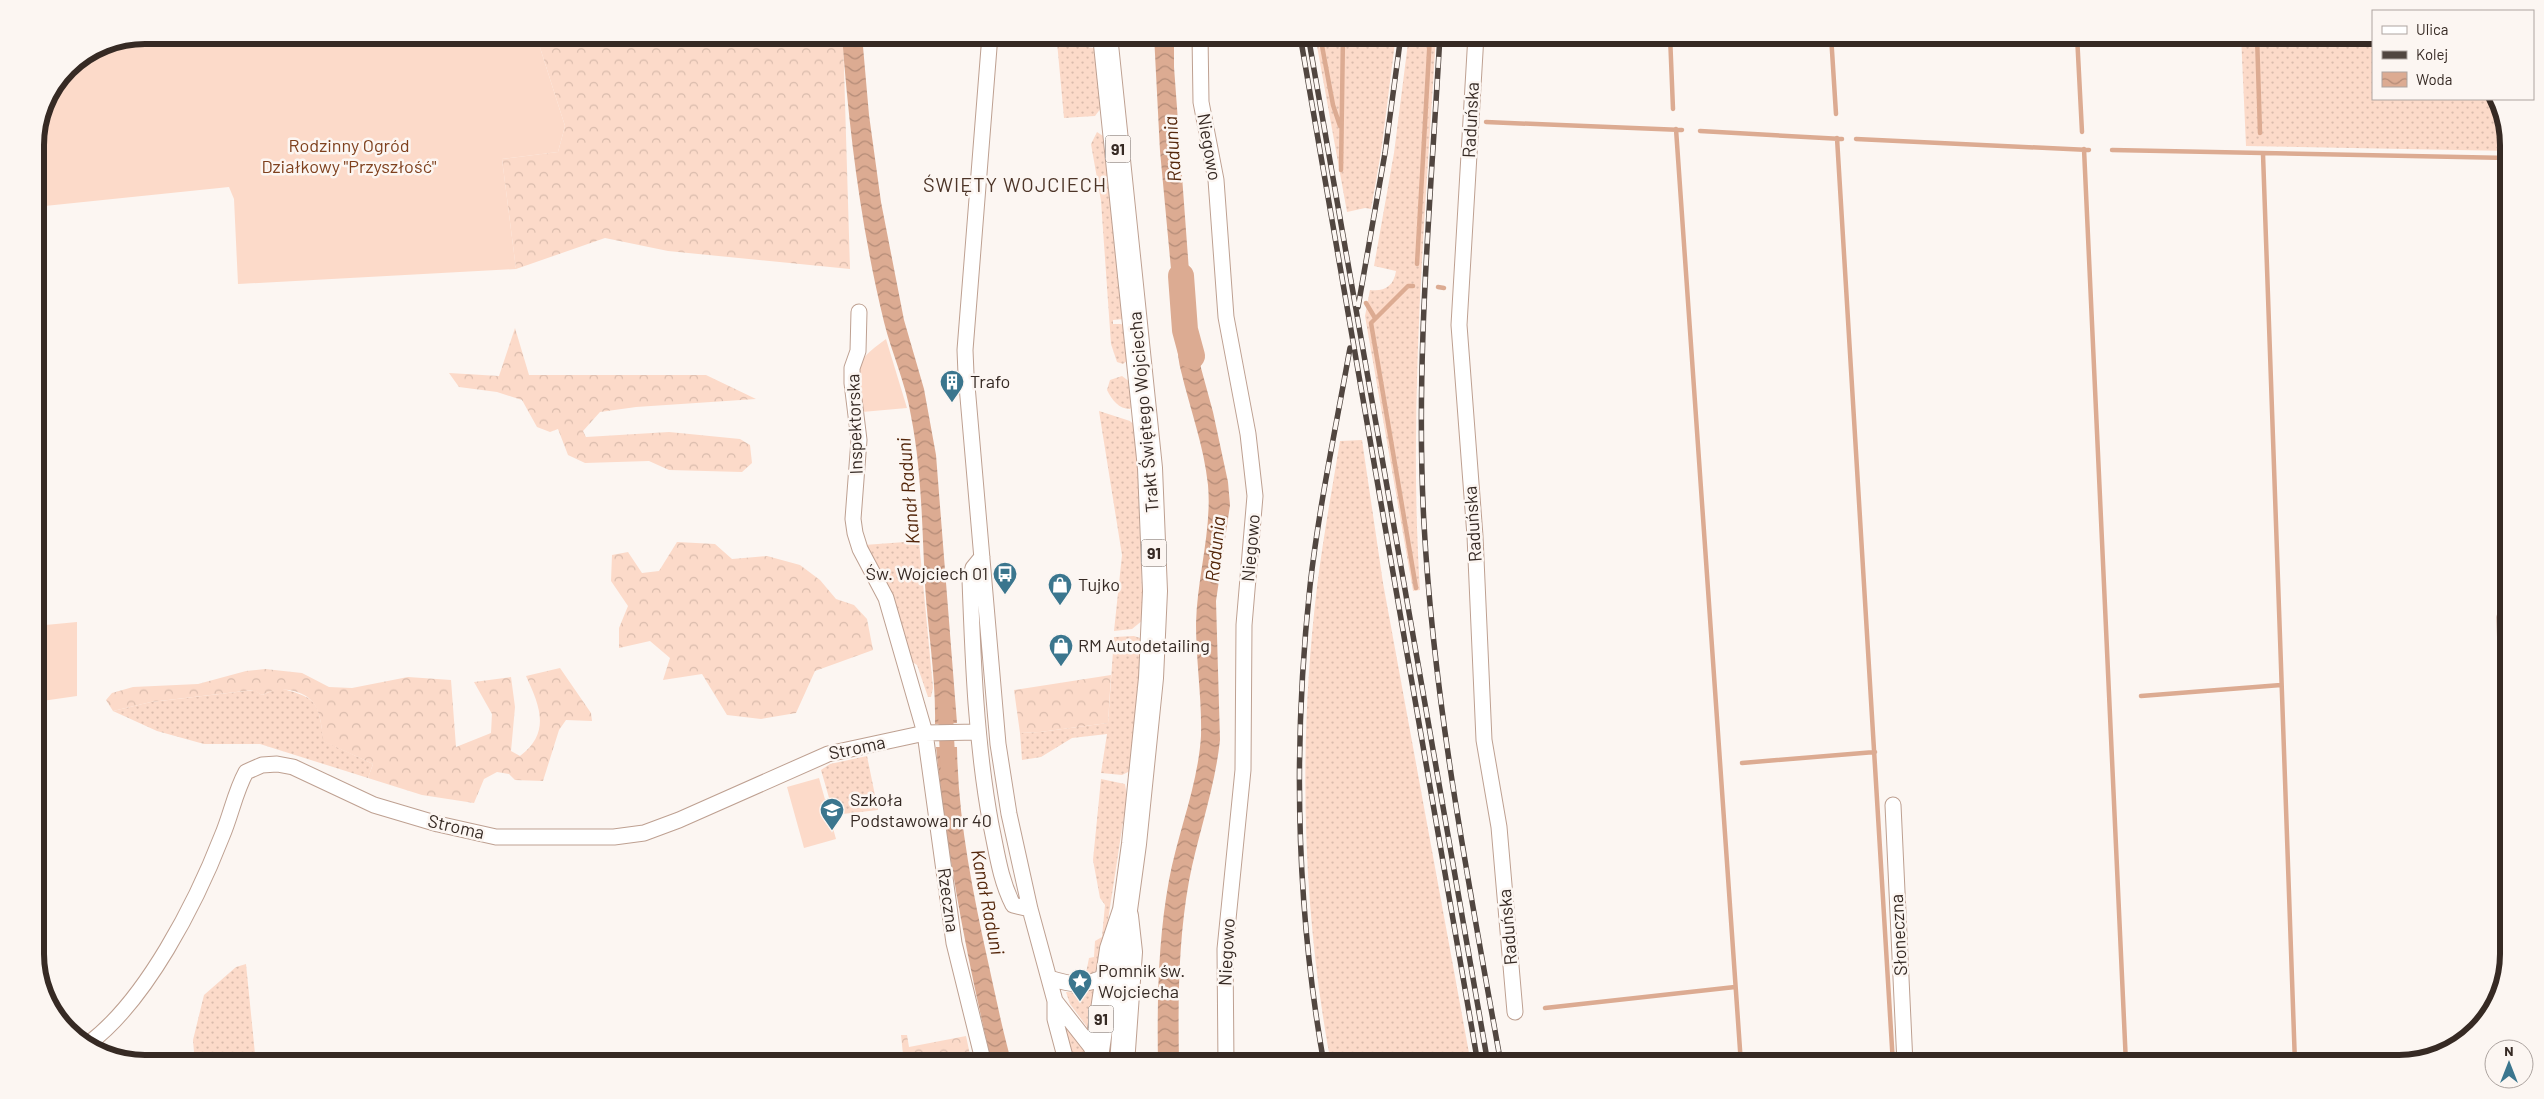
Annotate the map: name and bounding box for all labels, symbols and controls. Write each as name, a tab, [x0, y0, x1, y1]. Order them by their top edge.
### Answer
legend	[2372, 10, 2534, 100]
text: Ulica	[2416, 20, 2448, 38]
text: Kolej	[2416, 45, 2448, 63]
text: Woda	[2416, 70, 2452, 88]
street label: Raduńska	[1457, 81, 1483, 159]
street label: Niegowo	[1193, 111, 1227, 182]
water label: Radunia	[1158, 115, 1185, 183]
park label: Rodzinny Ogród Działkowy "Przyszłość"	[261, 134, 437, 177]
road number: 91	[1106, 136, 1130, 162]
district label: ŚWIĘTY WOJCIECH	[923, 172, 1107, 196]
street label: Trakt Świętego Wojciecha	[1123, 311, 1163, 513]
building icon: Trafo	[939, 369, 965, 403]
place label: Trafo	[970, 370, 1010, 392]
street label: Inspektorska	[841, 373, 867, 475]
water label: Kanał Raduni	[891, 436, 924, 545]
street label: Raduńska	[1458, 485, 1486, 563]
street label: Niegowo	[1236, 513, 1264, 583]
water label: Radunia	[1200, 515, 1229, 583]
road number: 91	[1142, 540, 1166, 566]
bus stop icon: Św. Wojciech 01	[992, 561, 1018, 595]
place label: Św. Wojciech 01	[865, 562, 988, 584]
shop icon: Tujko	[1047, 572, 1073, 606]
place label: Tujko	[1078, 573, 1120, 595]
shop icon: RM Autodetailing	[1048, 633, 1074, 667]
place label: RM Autodetailing	[1078, 634, 1210, 656]
street label: Stroma	[826, 730, 887, 764]
place label: Szkoła Podstawowa nr 40	[850, 788, 992, 831]
school or university icon: Szkoła Podstawowa nr 40	[819, 797, 845, 831]
street label: Stroma	[426, 809, 487, 843]
water label: Kanał Raduni	[967, 847, 1010, 957]
street label: Rzeczna	[934, 866, 964, 934]
street label: Raduńska	[1493, 888, 1521, 966]
street label: Słoneczna	[1885, 894, 1911, 977]
street label: Niegowo	[1213, 917, 1239, 986]
place label: Pomnik św. Wojciecha	[1098, 959, 1185, 1002]
place icon: Pomnik św. Wojciecha	[1067, 968, 1093, 1002]
road number: 91	[1088, 1006, 1114, 1032]
north arrow	[2484, 1039, 2534, 1089]
text: N	[2504, 1042, 2514, 1059]

